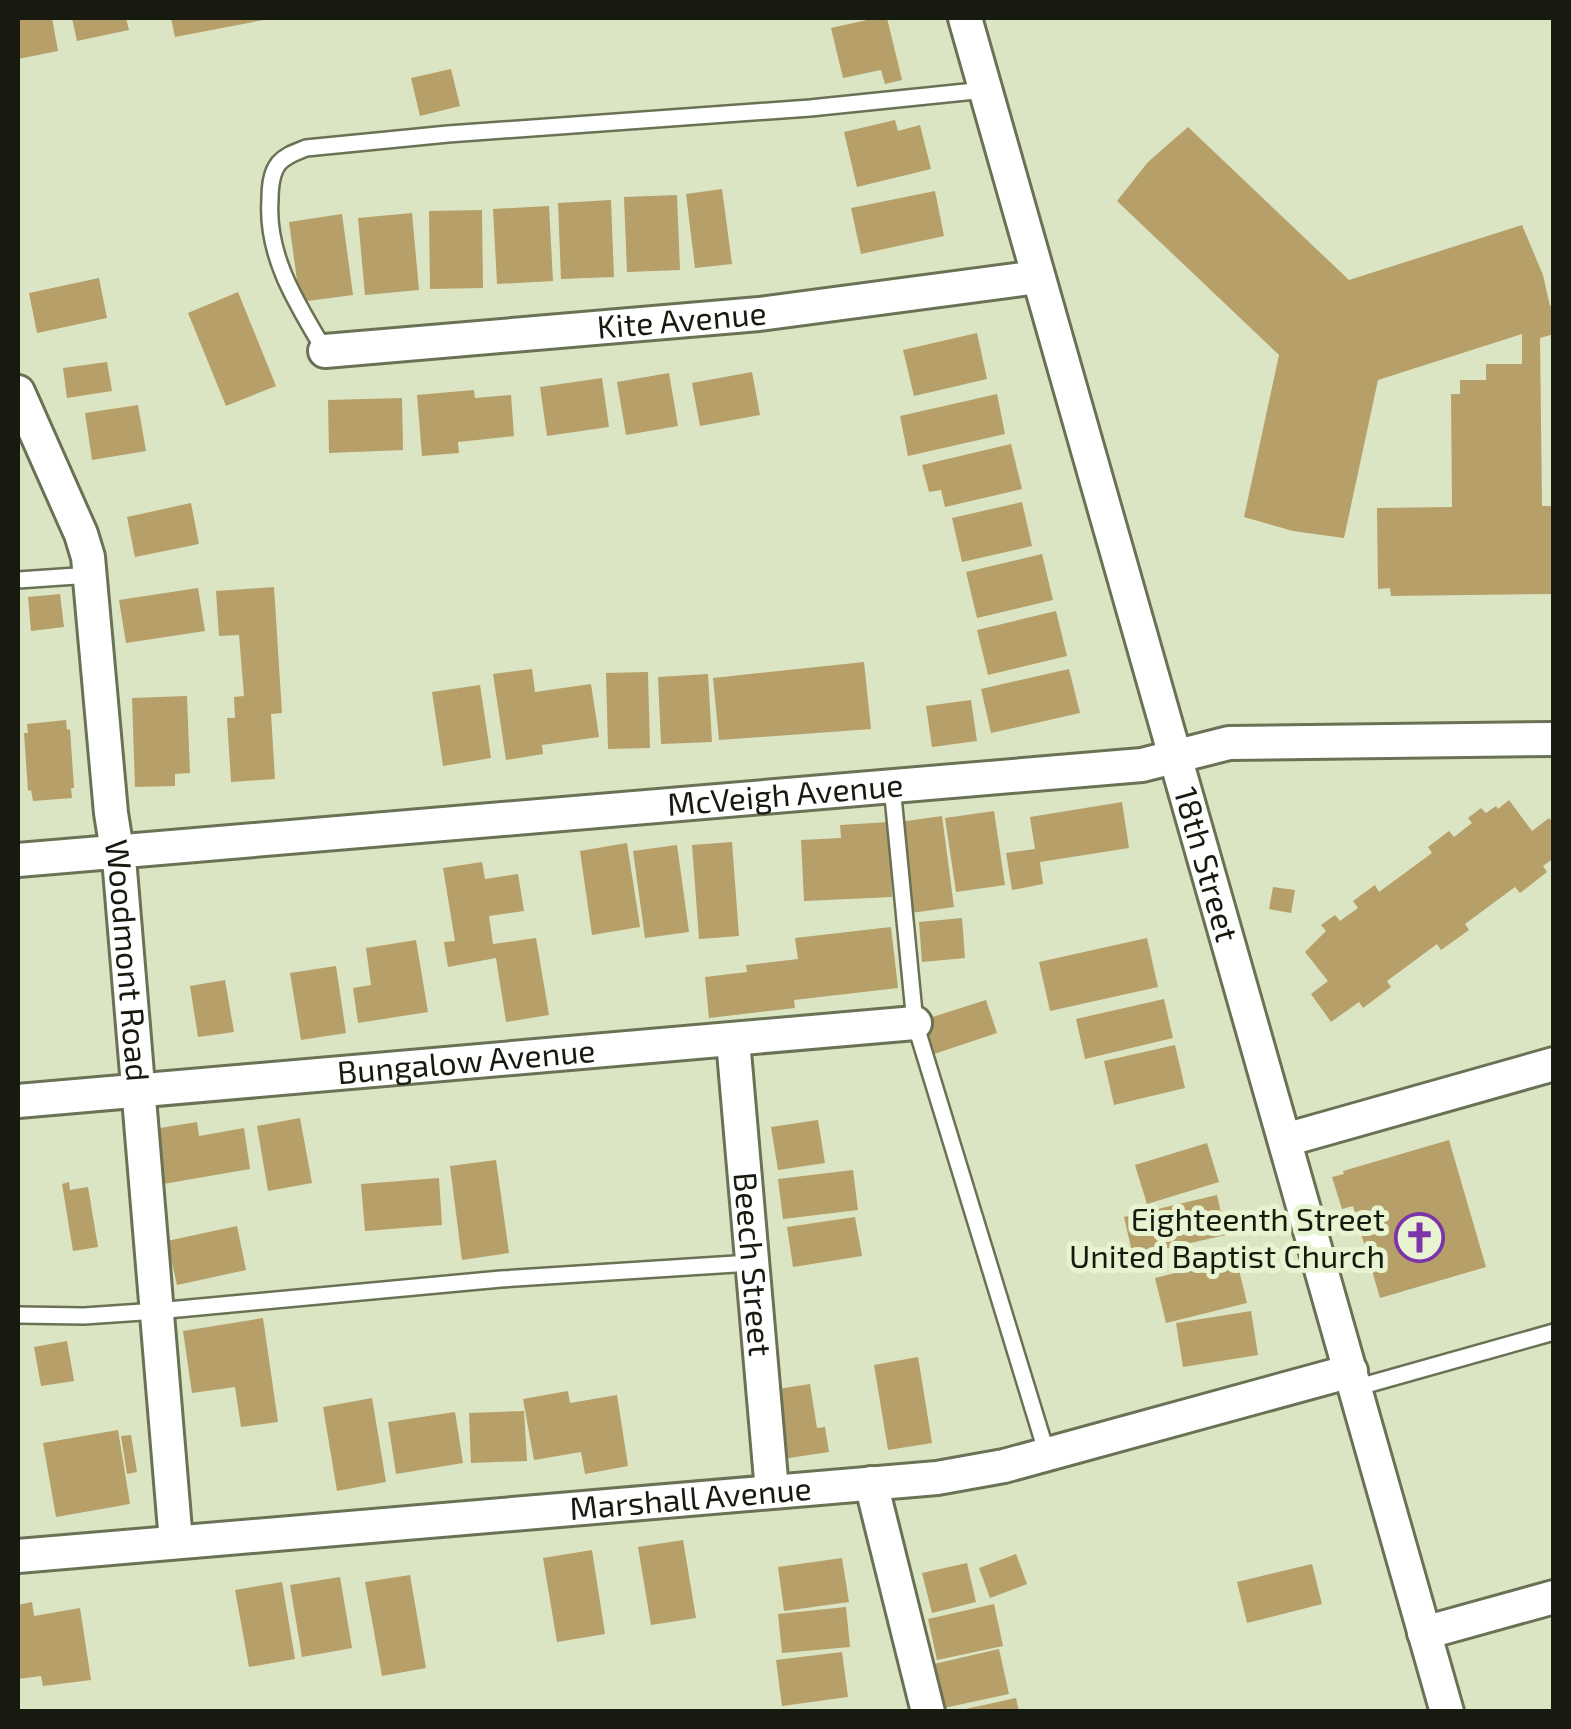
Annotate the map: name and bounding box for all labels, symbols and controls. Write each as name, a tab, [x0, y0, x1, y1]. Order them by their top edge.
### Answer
street label: Kite Avenue	[595, 292, 768, 345]
street label: McVeigh Avenue	[665, 764, 905, 822]
street label: 18th Street	[1168, 782, 1248, 946]
street label: Woodmont Road	[98, 837, 159, 1083]
street label: Bungalow Avenue	[335, 1030, 597, 1090]
street label: Beech Street	[727, 1170, 781, 1358]
place label: Eighteenth Street United Baptist Church	[1069, 1199, 1385, 1274]
church icon: Eighteenth Street United Baptist Church	[1394, 1212, 1446, 1264]
street label: Marshall Avenue	[568, 1468, 813, 1526]

